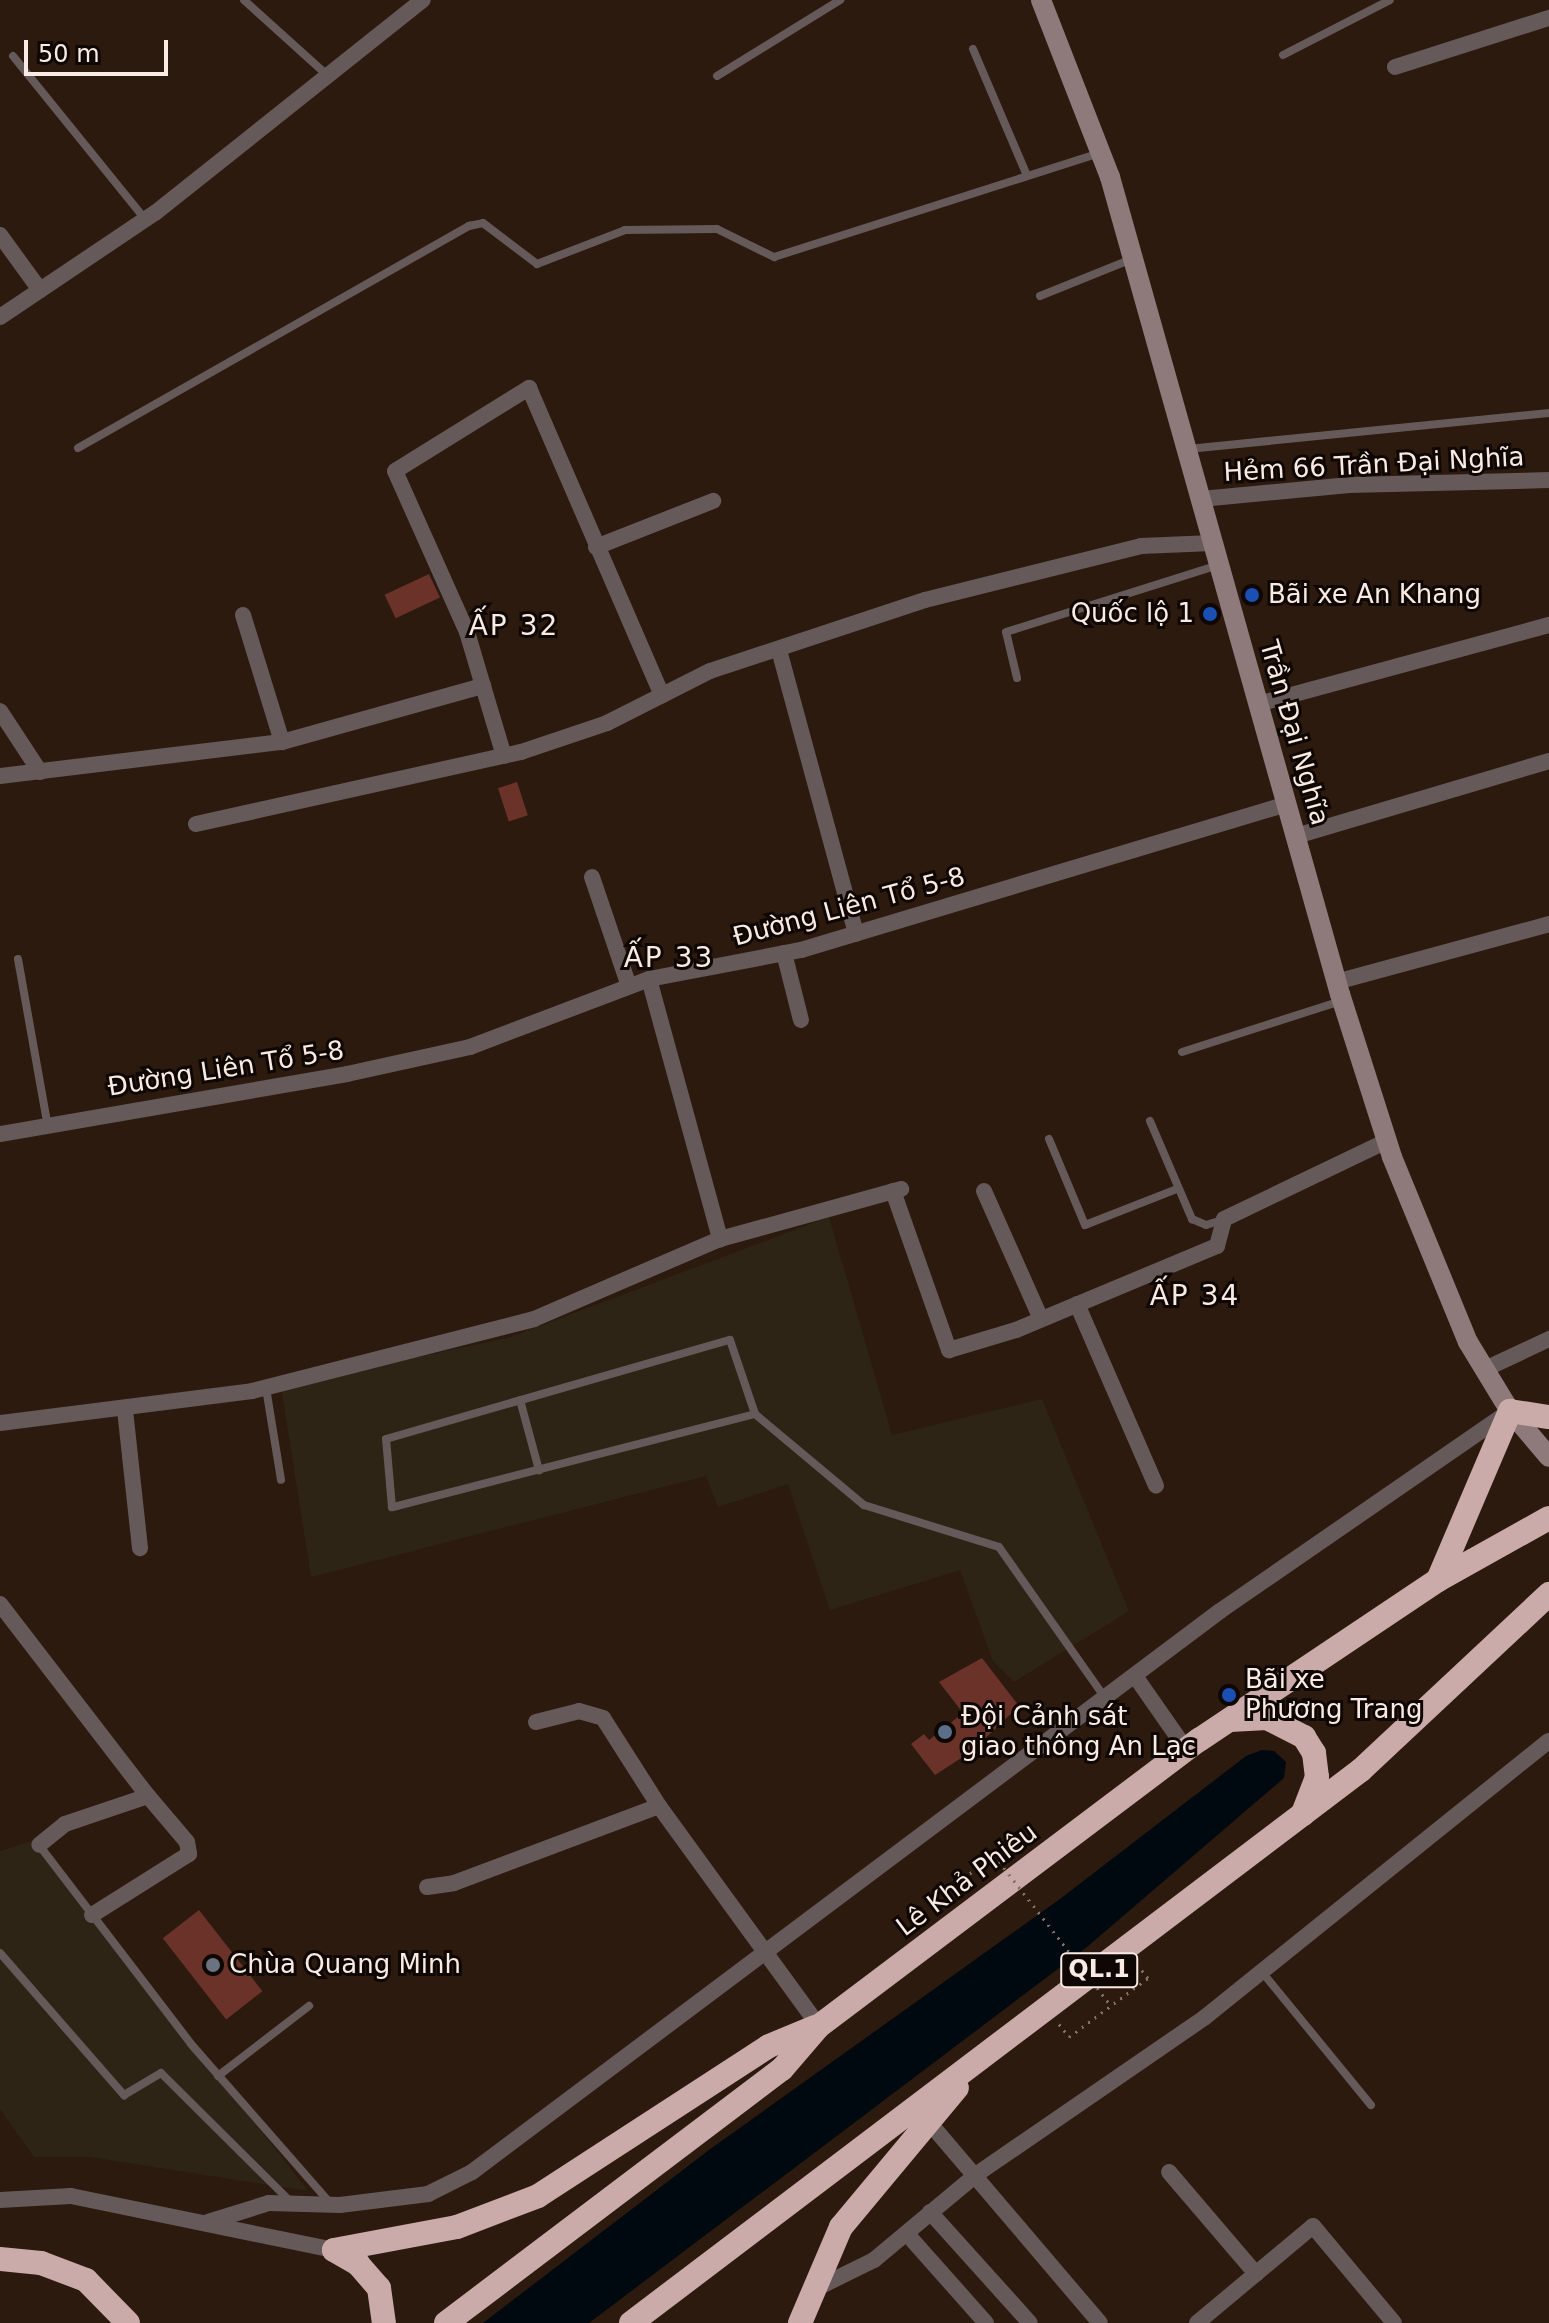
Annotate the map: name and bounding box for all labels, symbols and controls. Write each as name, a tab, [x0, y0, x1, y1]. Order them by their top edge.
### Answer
scale bar	[28, 24, 172, 74]
text: 50 m	[38, 40, 100, 68]
street label: Hẻm 66 Trần Đại Nghĩa	[1223, 442, 1525, 488]
place label: Bãi xe An Khang	[1268, 579, 1481, 611]
marker: Bãi xe An Khang	[1243, 586, 1261, 604]
place label: Quốc lộ 1	[1071, 598, 1194, 630]
marker: Quốc lộ 1	[1201, 605, 1219, 623]
district label: ẤP 32	[469, 609, 559, 643]
street label: Trần Đại Nghĩa	[1253, 637, 1335, 829]
street label: Đường Liên Tổ 5-8	[730, 861, 968, 953]
district label: ẤP 33	[624, 941, 714, 975]
street label: Đường Liên Tổ 5-8	[106, 1035, 346, 1103]
district label: ẤP 34	[1150, 1279, 1240, 1313]
place label: Bãi xe Phương Trang	[1245, 1664, 1422, 1726]
marker: Bãi xe Phương Trang	[1220, 1686, 1238, 1704]
place label: Đội Cảnh sát giao thông An Lạc	[961, 1701, 1196, 1762]
marker: Đội Cảnh sát giao thông An Lạc	[936, 1723, 954, 1741]
street label: Lê Khả Phiêu	[891, 1817, 1043, 1943]
place label: Chùa Quang Minh	[229, 1949, 461, 1981]
road number: QL.1	[1059, 1950, 1139, 1990]
marker: Chùa Quang Minh	[204, 1956, 222, 1974]

